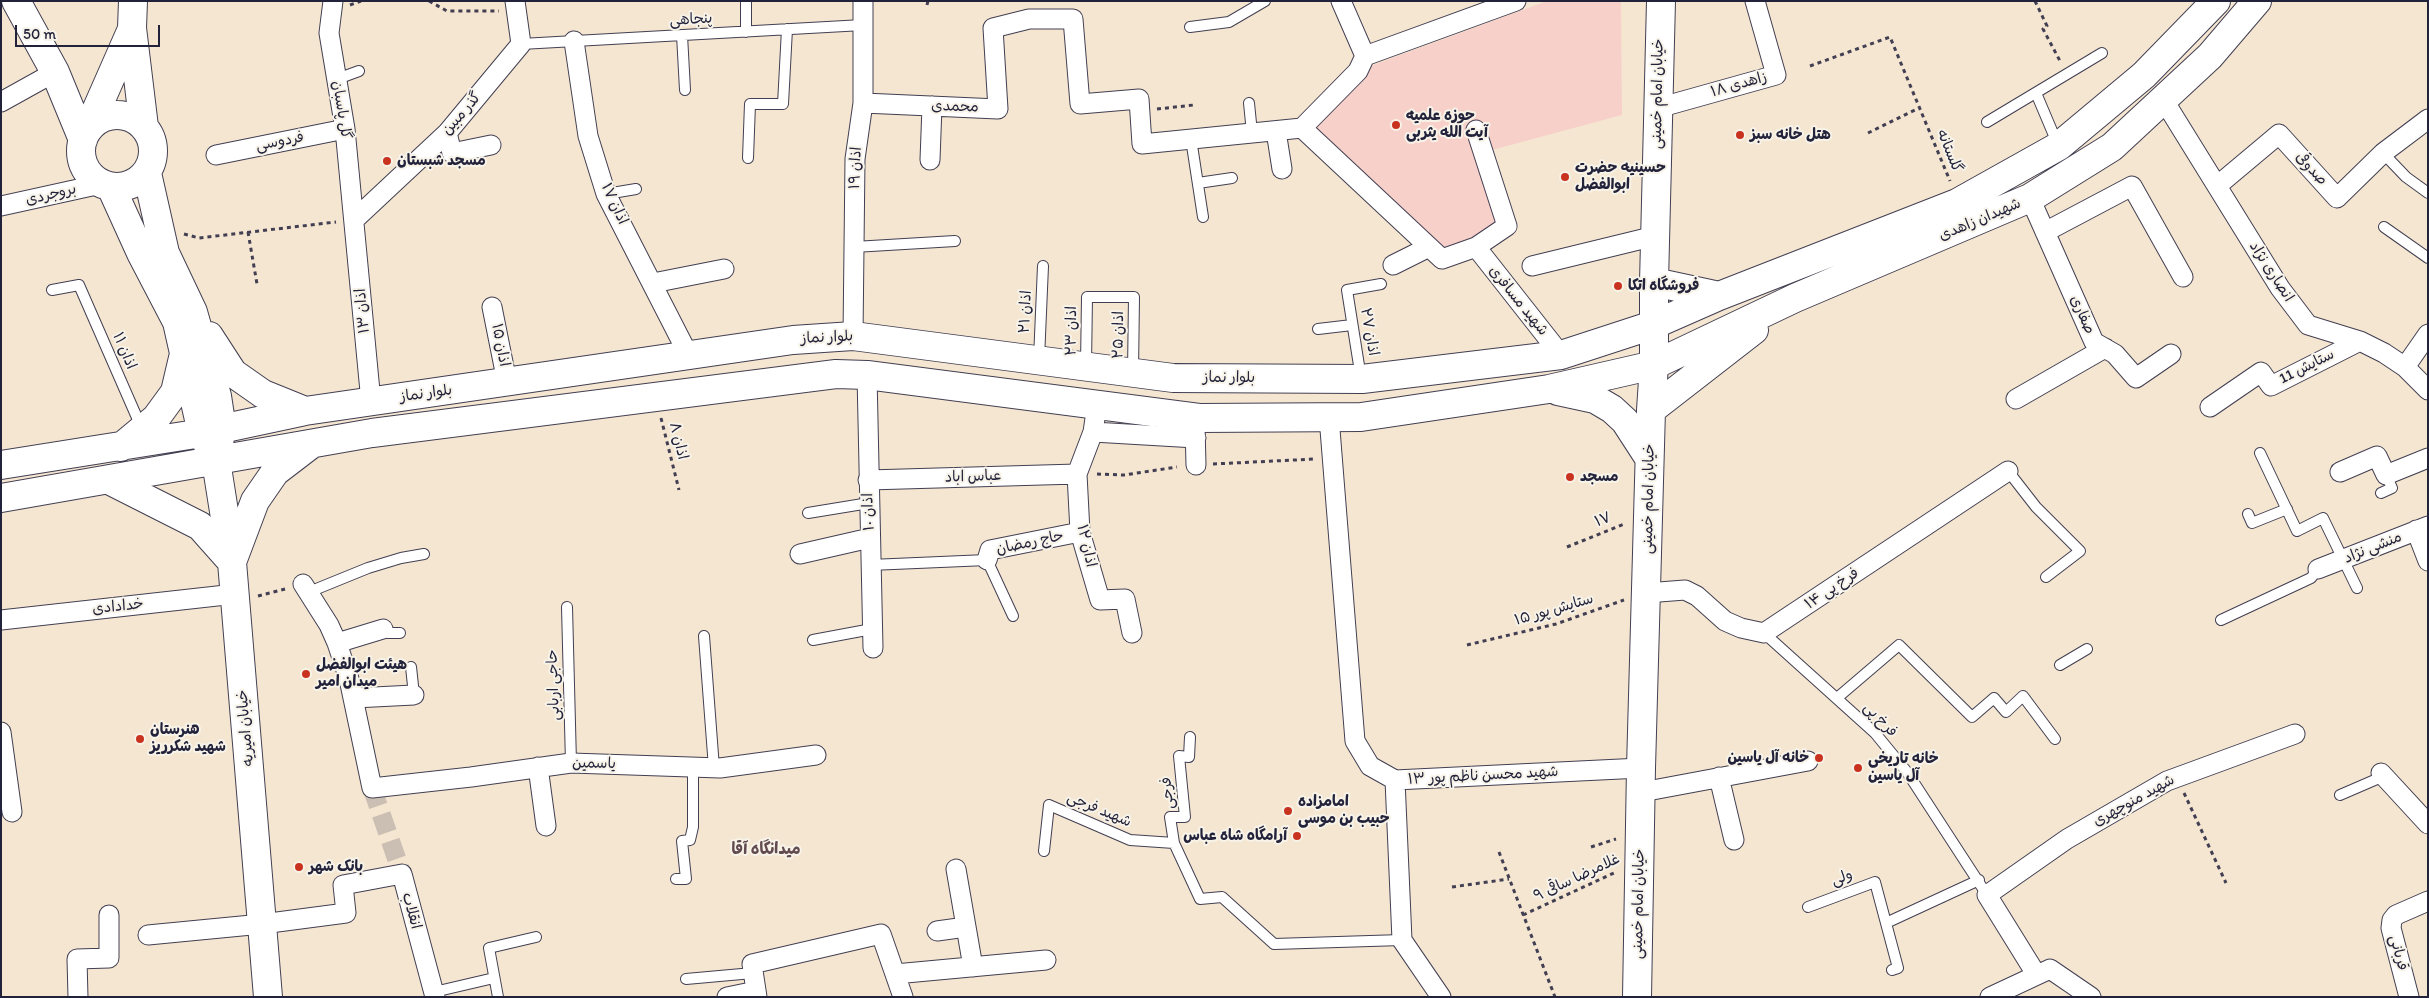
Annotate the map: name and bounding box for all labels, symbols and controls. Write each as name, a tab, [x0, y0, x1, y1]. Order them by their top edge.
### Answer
street label: پنجاهی	[669, 10, 713, 30]
scale bar	[18, 15, 162, 47]
text: 50 m	[23, 25, 56, 43]
street label: خیابان امام خمینی	[1648, 39, 1668, 149]
street label: زاهدی ۱۸	[1709, 68, 1769, 102]
street label: گل پاسبان	[327, 79, 355, 141]
street label: گذر مبین	[438, 89, 486, 139]
street label: محمدی	[931, 97, 979, 117]
place label: حوزه علمیه آیت الله یثربی	[1406, 107, 1488, 142]
marker: حوزه علمیه آیت الله یثربی	[1390, 119, 1402, 131]
place label: هتل خانه سبز	[1750, 126, 1831, 144]
street label: گلستانه	[1932, 127, 1966, 175]
street label: فردوسی	[254, 129, 306, 155]
marker: هتل خانه سبز	[1734, 129, 1746, 141]
street label: اذان ۱۹	[846, 146, 866, 190]
street label: صدوقی	[2291, 149, 2331, 189]
place label: مسجد شبستان	[397, 152, 486, 170]
marker: مسجد شبستان	[381, 155, 393, 167]
place label: حسینیه حضرت ابوالفضل	[1575, 159, 1666, 194]
marker: حسینیه حضرت ابوالفضل	[1559, 171, 1571, 183]
street label: بروجردی	[24, 180, 78, 210]
street label: اذان ۱۷	[597, 180, 631, 228]
street label: شهیدان زاهدی	[1936, 195, 2024, 245]
street label: انصاری نژاد	[2245, 238, 2297, 306]
street label: شهید مسافری	[1484, 262, 1552, 340]
place label: فروشگاه اتکا	[1628, 277, 1699, 295]
marker: فروشگاه اتکا	[1612, 280, 1624, 292]
street label: اذان ۱۳	[352, 288, 374, 334]
street label: اذان ۲۱	[1016, 290, 1036, 334]
street label: صفاری	[2066, 293, 2098, 337]
street label: اذان ۲۳	[1063, 306, 1081, 356]
street label: اذان ۲۷	[1356, 307, 1382, 357]
street label: اذان ۲۵	[1110, 311, 1128, 359]
street label: اذان ۱۵	[487, 322, 513, 368]
street label: بلوار نماز	[800, 328, 854, 348]
street label: اذان ۱۱	[108, 330, 140, 372]
street label: ستایش 11	[2277, 346, 2337, 388]
street label: بلوار نماز	[1203, 369, 1255, 387]
street label: بلوار نماز	[399, 381, 453, 407]
street label: اذان ۸	[665, 420, 691, 462]
street label: خیابان امام خمینی	[1639, 444, 1659, 554]
street label: عباس اباد	[945, 467, 1001, 487]
place label: مسجد	[1580, 468, 1618, 486]
marker: مسجد	[1564, 471, 1576, 483]
street label: اذان ۱۰	[859, 493, 879, 531]
street label: ۱۷	[1592, 509, 1614, 531]
street label: اذان ۱۲	[1072, 523, 1100, 569]
street label: حاج رمضان	[995, 527, 1065, 559]
street label: منشی نژاد	[2341, 528, 2405, 568]
street label: فرخ پی ۱۴	[1802, 564, 1862, 614]
street label: ستایش پور ۱۵	[1512, 590, 1596, 630]
street label: خدادادی	[91, 595, 145, 619]
street label: حاجی اربابی	[544, 649, 564, 721]
place label: هیئت ابوالفضل میدان امیر	[316, 656, 407, 691]
marker: هیئت ابوالفضل میدان امیر	[300, 668, 312, 680]
street label: خیابان امیریه	[234, 689, 258, 767]
street label: فرخ پی	[1859, 699, 1901, 741]
place label: هنرستان شهید شکرریز	[150, 721, 226, 756]
marker: هنرستان شهید شکرریز	[134, 733, 146, 745]
place label: خانه آل یاسین	[1728, 749, 1809, 767]
place label: خانه تاریخی آل یاسین	[1868, 750, 1939, 785]
marker: خانه آل یاسین	[1813, 752, 1825, 764]
street label: یاسمین	[572, 755, 616, 773]
marker: خانه تاریخی آل یاسین	[1852, 762, 1864, 774]
street label: شهید محسن ناظم پور ۱۳	[1407, 763, 1559, 789]
street label: شهید منوچهری	[2090, 771, 2178, 831]
street label: فرجی	[1158, 776, 1178, 810]
street label: شهید فرجی	[1064, 788, 1134, 832]
place label: امامزاده حبیب بن موسی	[1298, 793, 1390, 828]
marker: امامزاده حبیب بن موسی	[1282, 805, 1294, 817]
place label: آرامگاه شاه عباس	[1183, 827, 1287, 845]
marker: آرامگاه شاه عباس	[1291, 830, 1303, 842]
district label: میدانگاه آقا	[731, 840, 801, 860]
street label: خیابان امام خمینی	[1629, 849, 1649, 959]
street label: غلامرضا ساقی ۹	[1531, 850, 1623, 906]
place label: بانک شهر	[309, 858, 363, 876]
marker: بانک شهر	[293, 861, 305, 873]
street label: ولی	[1829, 866, 1855, 890]
street label: انقلاب	[398, 891, 424, 931]
street label: قربانی	[2385, 933, 2411, 973]

